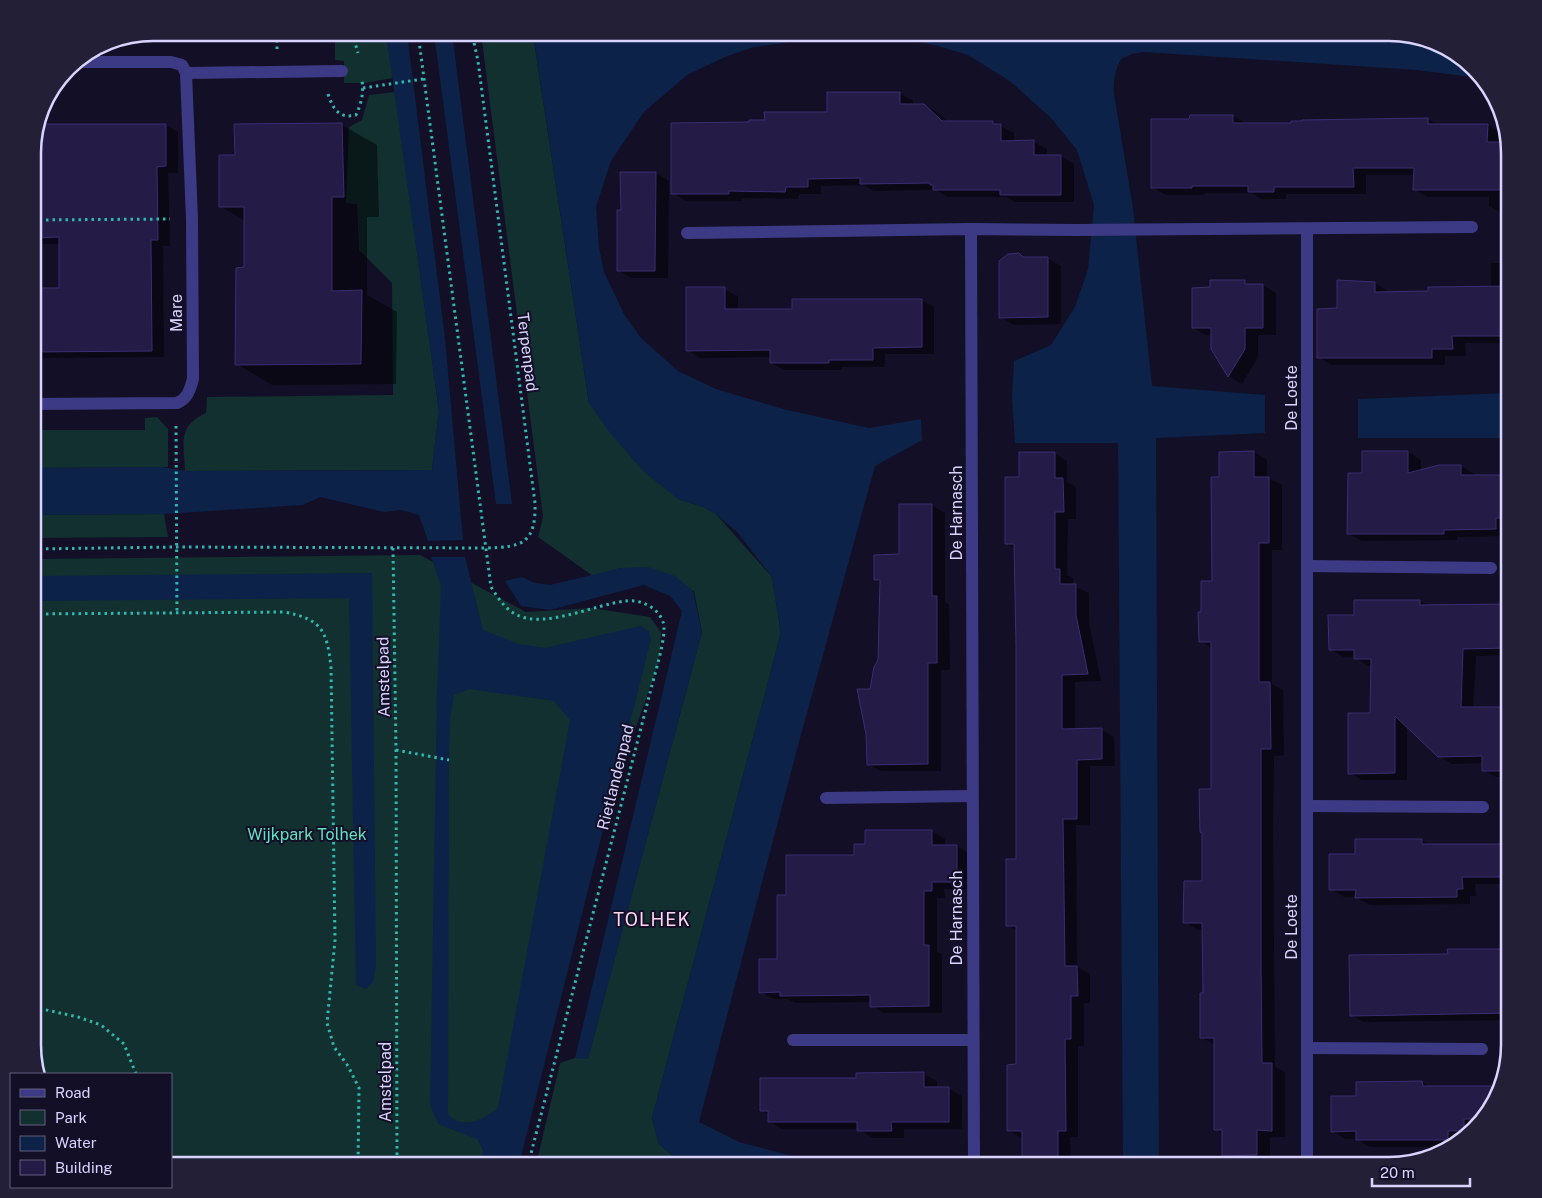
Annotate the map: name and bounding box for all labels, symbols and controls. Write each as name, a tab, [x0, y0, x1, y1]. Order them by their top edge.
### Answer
street label: Mare	[167, 294, 186, 332]
street label: Terpenpad	[513, 312, 542, 393]
street label: De Loete	[1282, 365, 1301, 431]
street label: De Harnasch	[947, 465, 966, 561]
street label: Amstelpad	[373, 636, 394, 718]
street label: Rietlandenpad	[593, 722, 638, 832]
park label: Wijkpark Tolhek	[247, 825, 367, 844]
street label: De Harnasch	[947, 870, 966, 966]
street label: De Loete	[1282, 894, 1301, 960]
district label: TOLHEK	[613, 909, 691, 930]
street label: Amstelpad	[376, 1042, 395, 1122]
legend	[10, 1073, 172, 1188]
text: Road	[55, 1084, 91, 1101]
text: Park	[55, 1109, 87, 1126]
text: Water	[55, 1134, 97, 1151]
scale bar	[1372, 1156, 1470, 1188]
text: Building	[55, 1159, 113, 1176]
text: 20 m	[1380, 1164, 1415, 1181]

